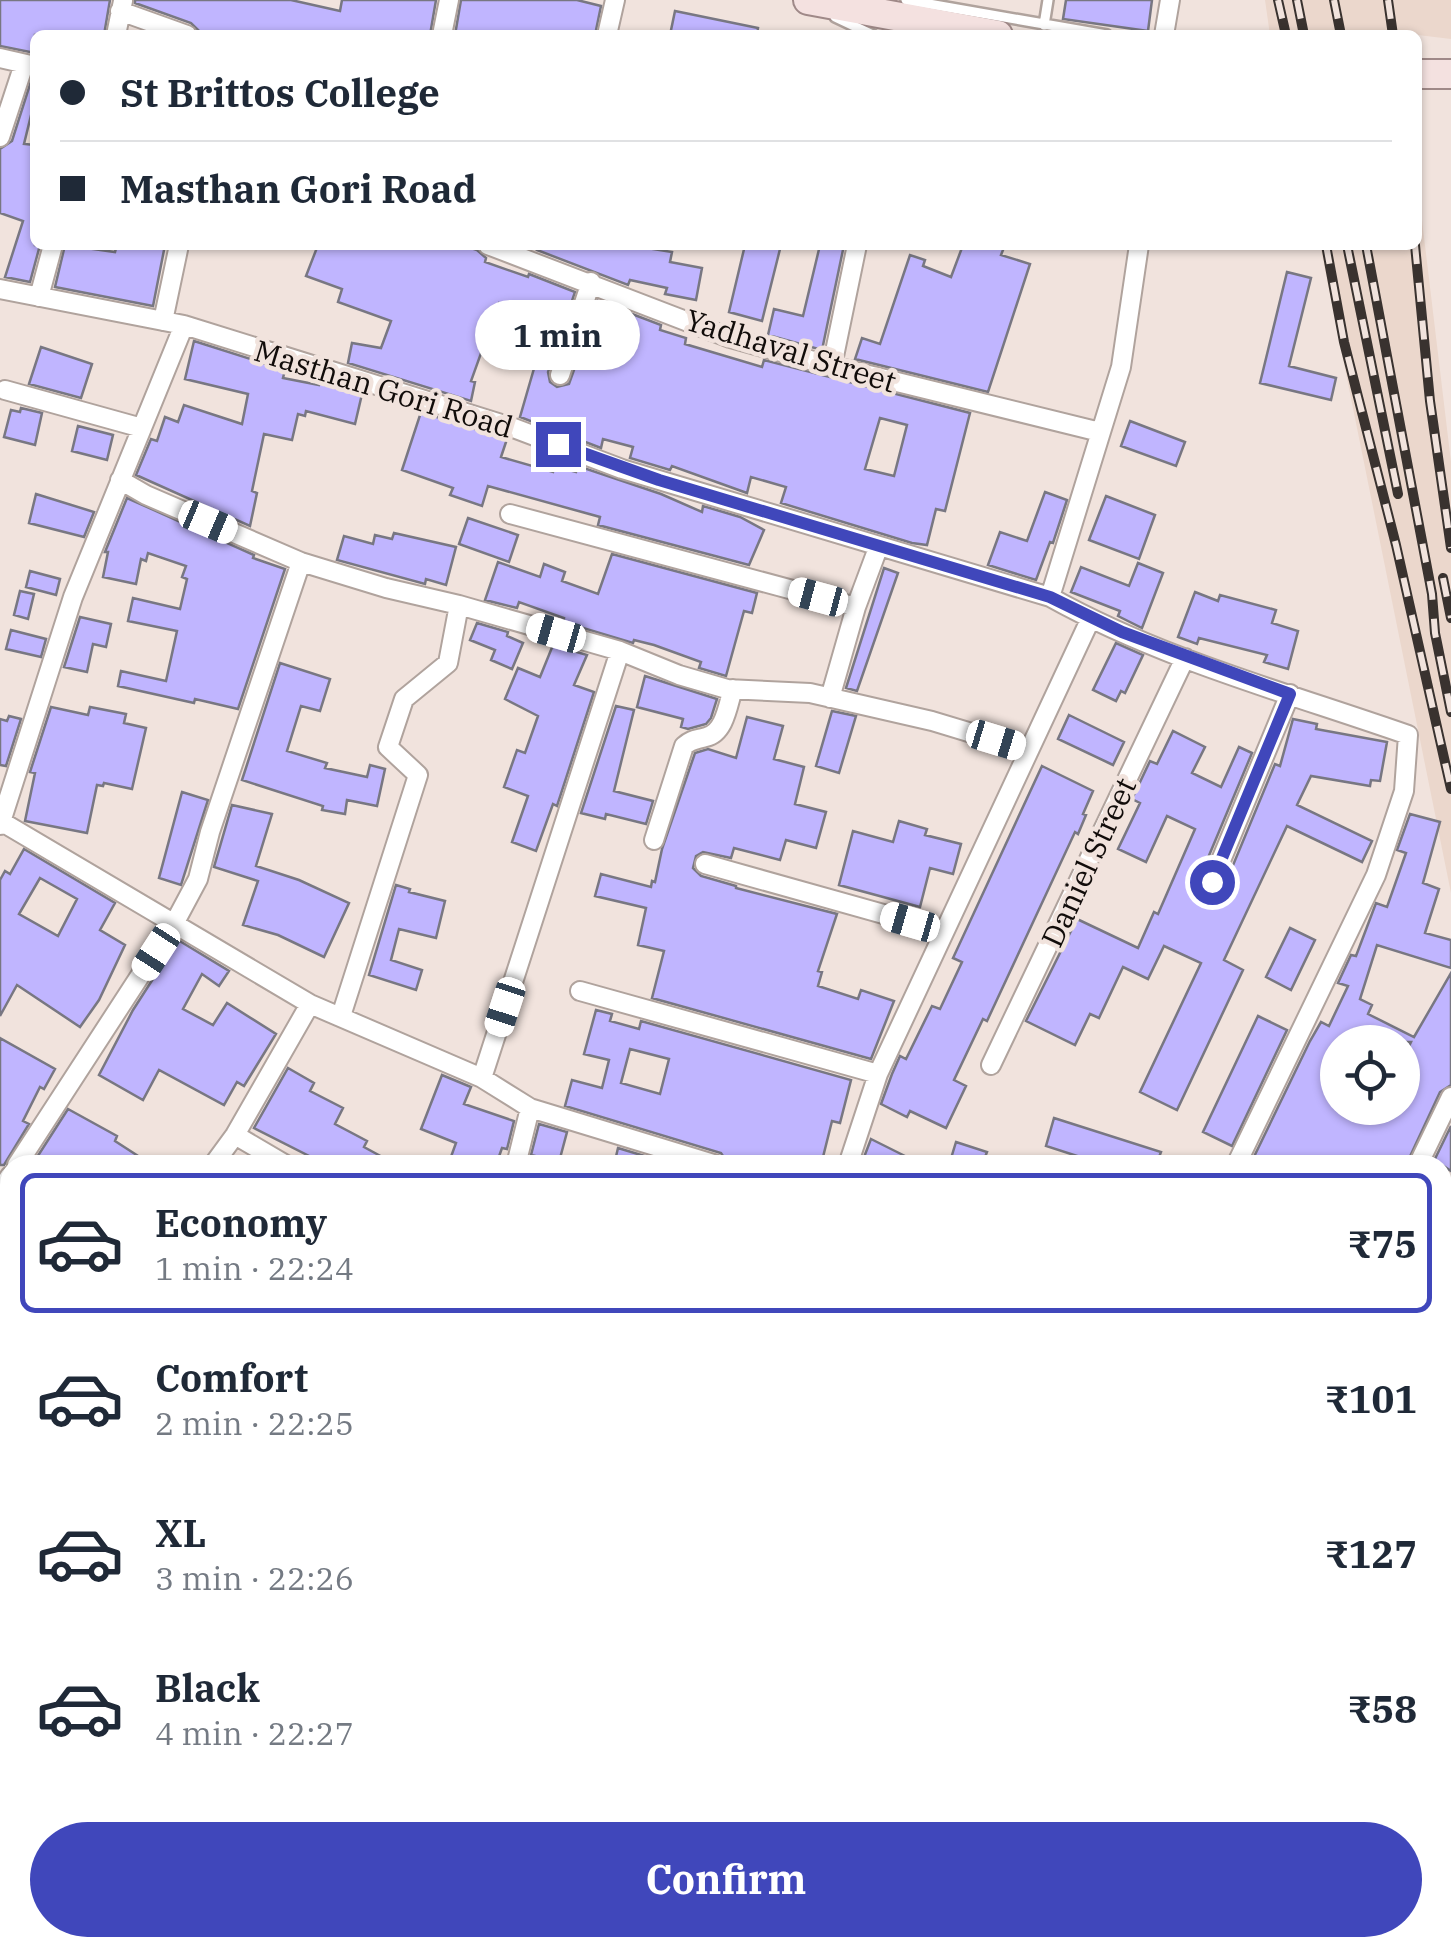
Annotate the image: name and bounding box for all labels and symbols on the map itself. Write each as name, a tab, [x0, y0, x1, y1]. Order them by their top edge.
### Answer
callout: 1 min	[476, 299, 640, 369]
street label: Yadhaval Street	[681, 299, 901, 401]
street label: Masthan Gori Road	[250, 330, 518, 446]
route end	[536, 422, 581, 467]
car	[175, 496, 241, 548]
car	[785, 575, 851, 619]
car	[523, 610, 589, 656]
car	[963, 717, 1029, 763]
street label: Daniel Street	[1032, 771, 1144, 953]
route start	[1190, 860, 1235, 905]
car	[877, 899, 943, 945]
car	[127, 919, 185, 985]
car	[481, 974, 529, 1040]

